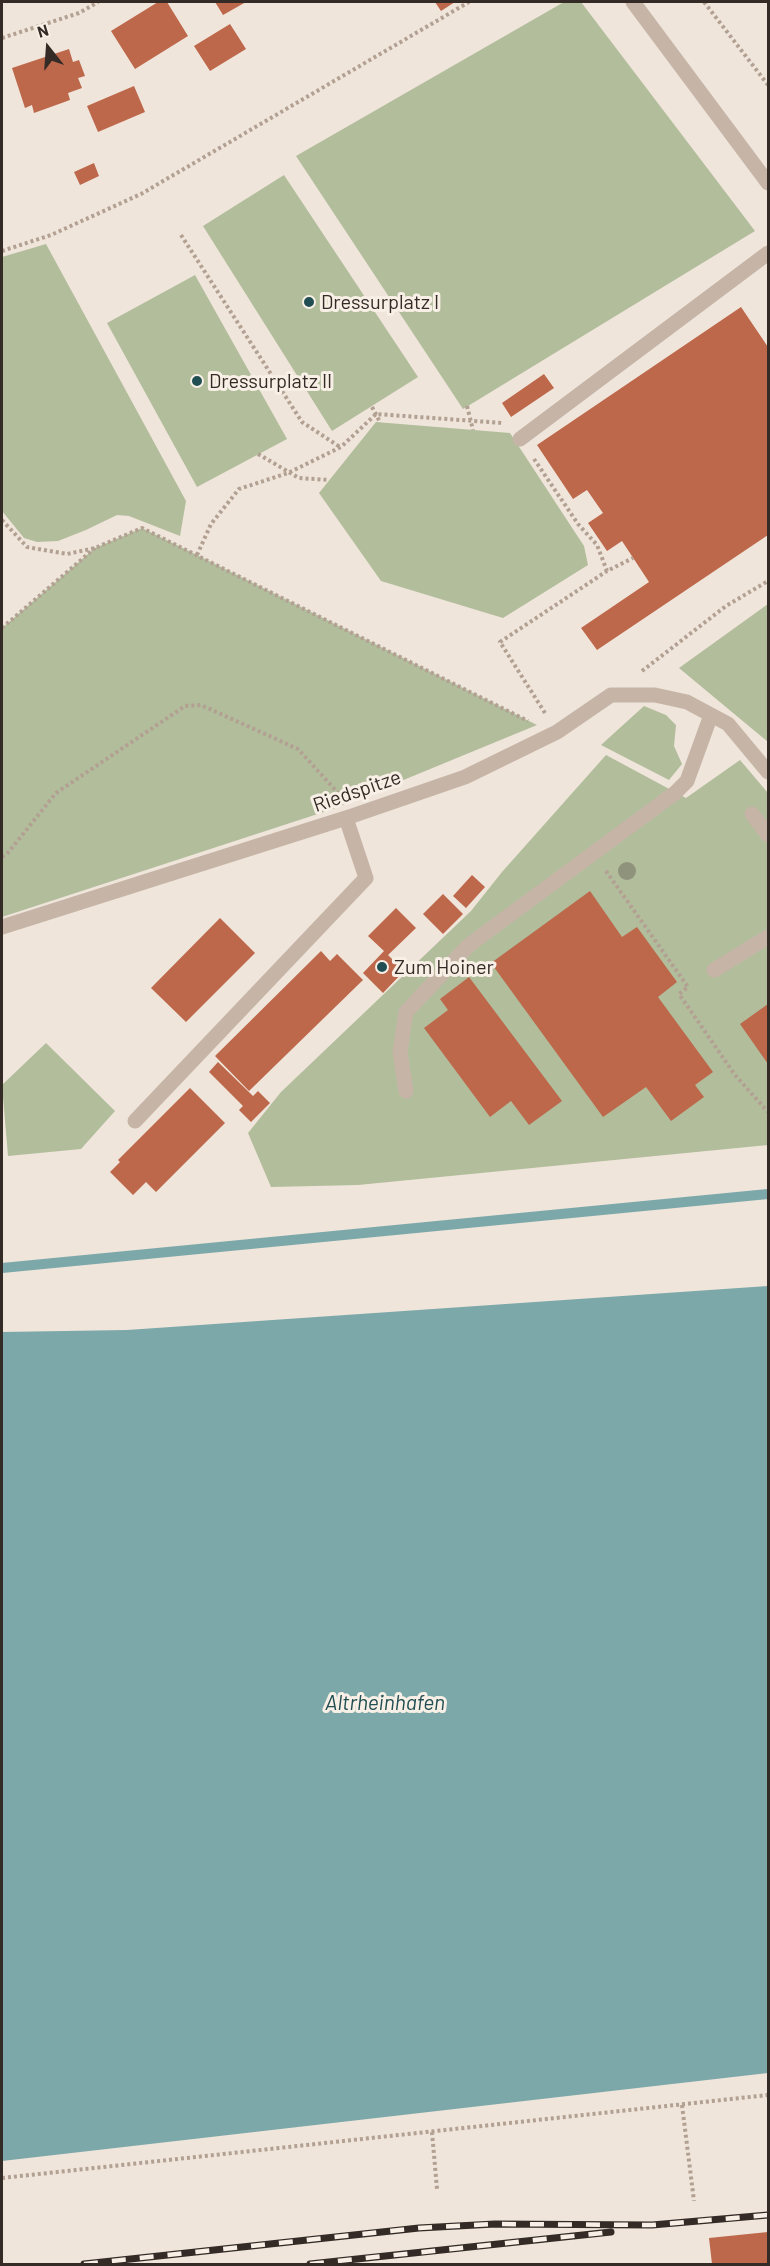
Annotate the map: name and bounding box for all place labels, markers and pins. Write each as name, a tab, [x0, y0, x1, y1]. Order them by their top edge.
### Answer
place label: Dressurplatz I	[321, 290, 439, 314]
marker: Dressurplatz I	[302, 295, 316, 309]
place label: Dressurplatz II	[209, 369, 332, 393]
marker: Dressurplatz II	[190, 374, 204, 388]
place label: Zum Hoiner	[394, 955, 494, 979]
marker: Zum Hoiner	[375, 960, 389, 974]

